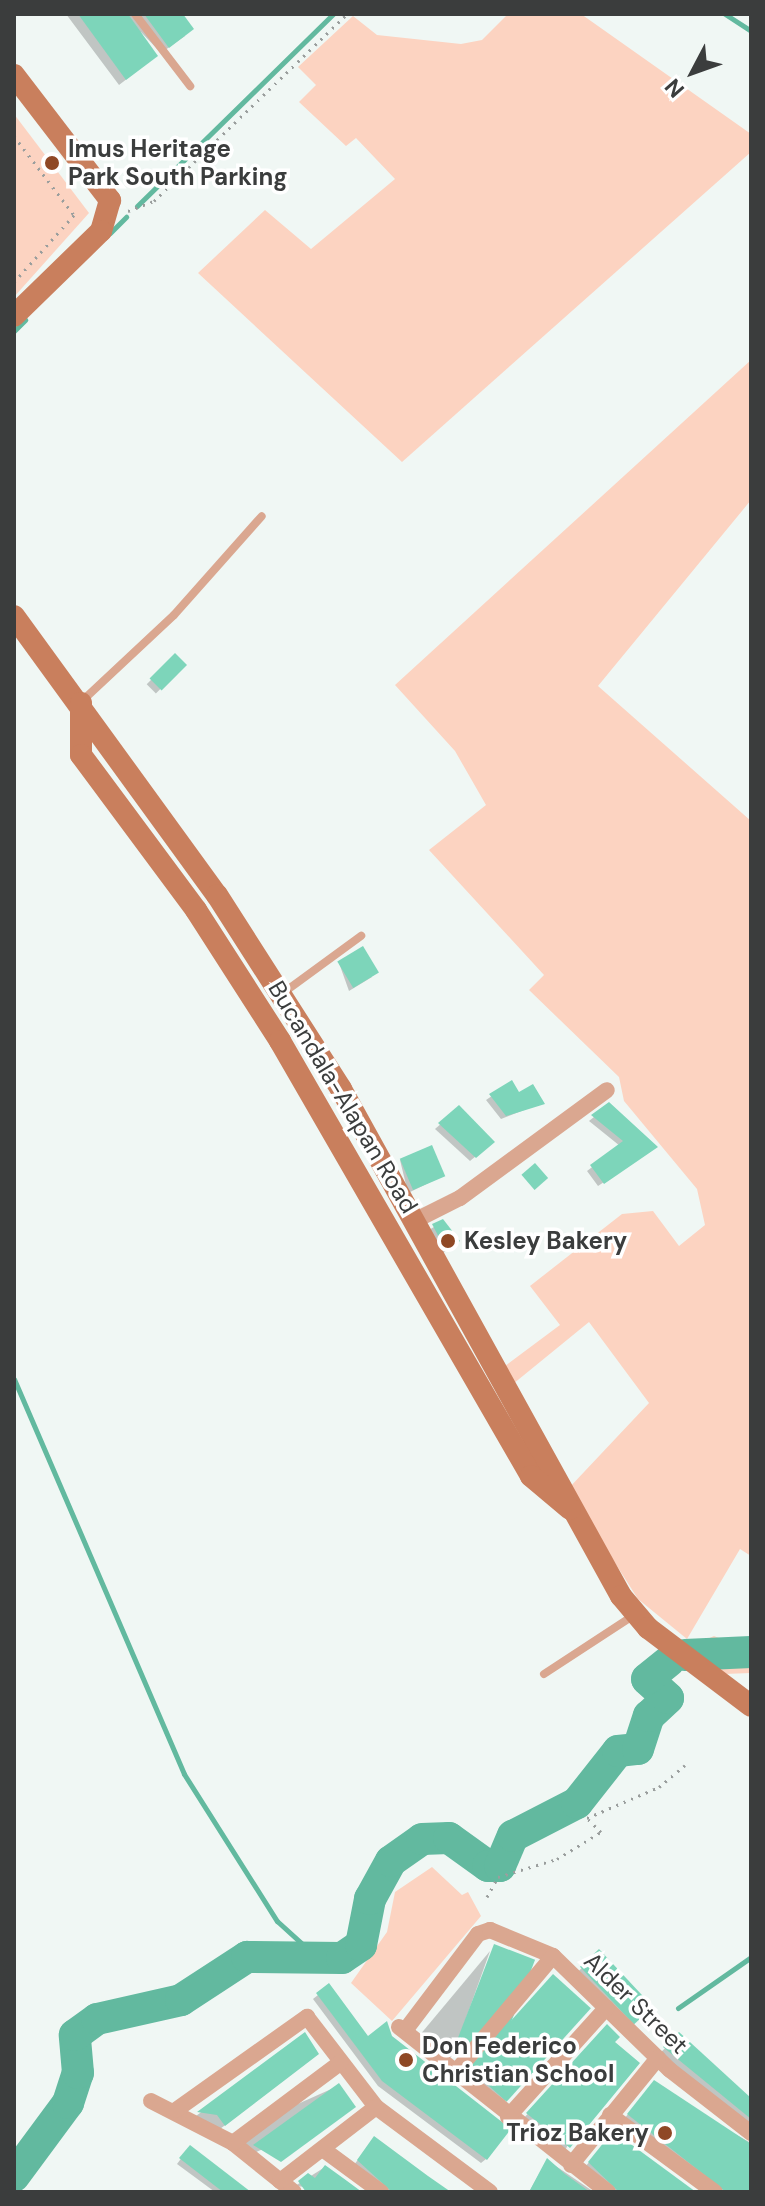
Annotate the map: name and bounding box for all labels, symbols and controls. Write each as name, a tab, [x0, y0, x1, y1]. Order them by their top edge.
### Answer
north arrow	[653, 32, 733, 112]
text: N	[658, 73, 691, 104]
place label: Imus Heritage Park South Parking	[68, 135, 288, 191]
marker: Imus Heritage Park South Parking	[43, 154, 61, 172]
street label: Bucandala-Alapan Road	[262, 976, 424, 1218]
place label: Kesley Bakery	[464, 1227, 627, 1255]
marker: Kesley Bakery	[439, 1232, 457, 1250]
street label: Alder Street	[578, 1946, 694, 2060]
place label: Don Federico Christian School	[422, 2032, 614, 2088]
marker: Don Federico Christian School	[397, 2051, 415, 2069]
place label: Trioz Bakery	[506, 2119, 649, 2147]
marker: Trioz Bakery	[656, 2124, 674, 2142]

